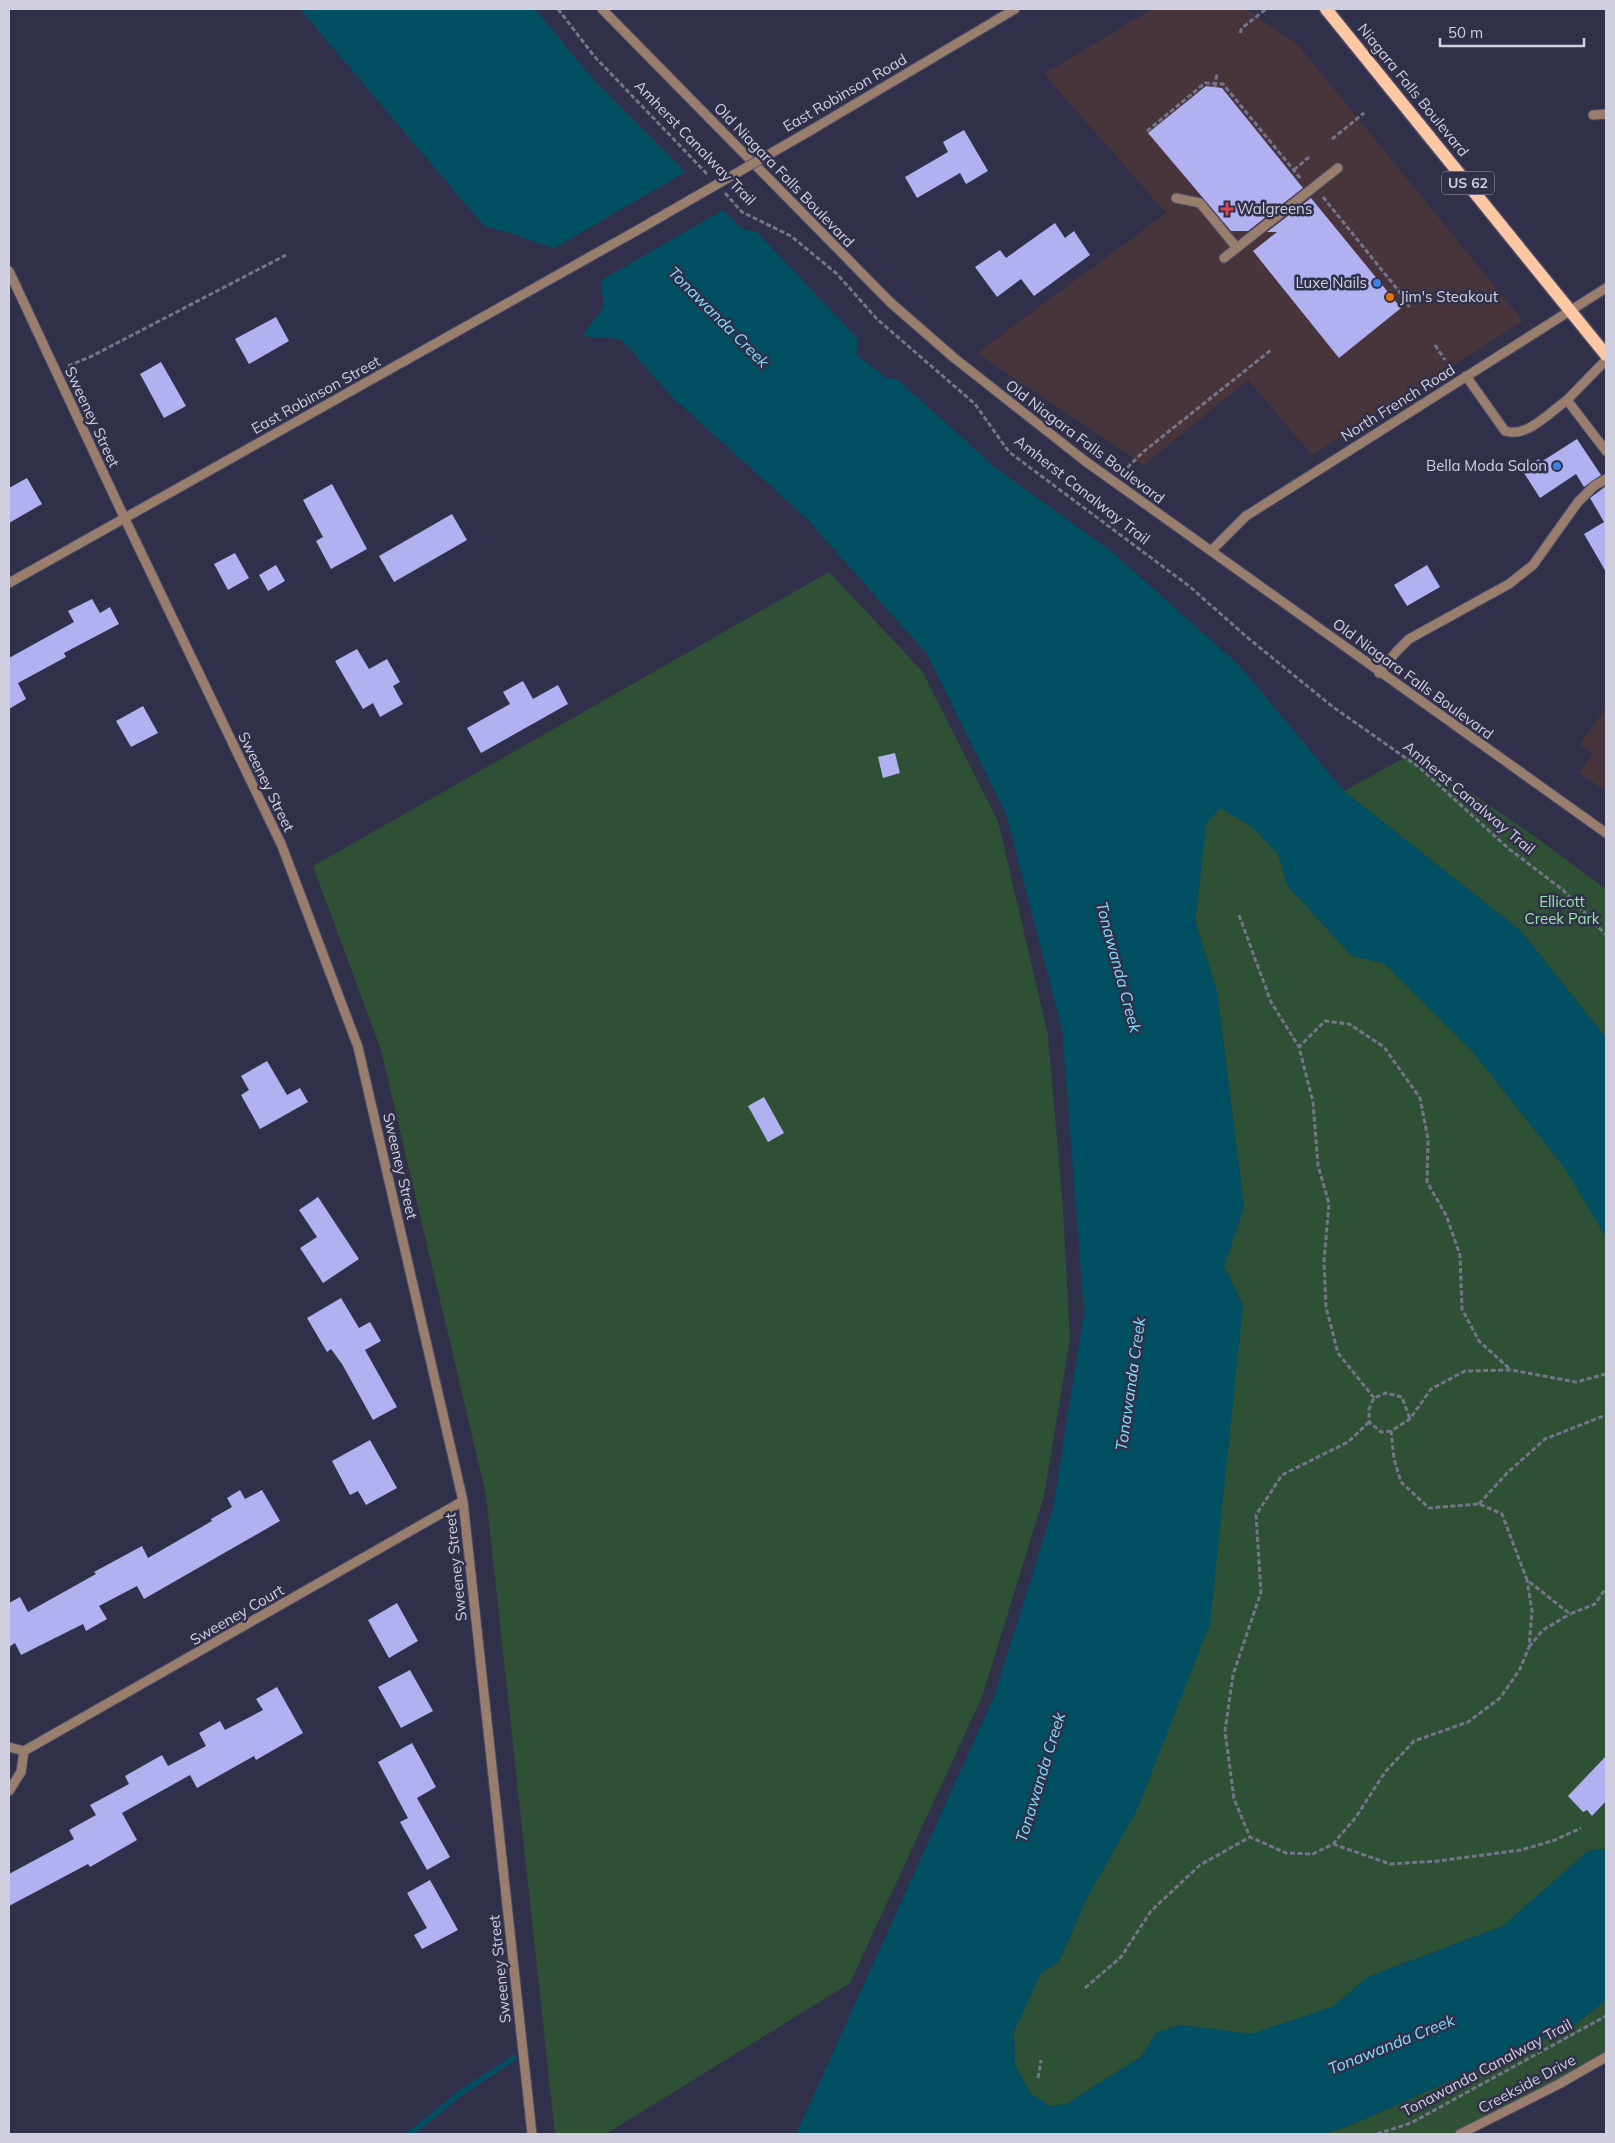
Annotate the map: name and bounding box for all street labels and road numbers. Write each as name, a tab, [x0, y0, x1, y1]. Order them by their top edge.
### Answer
street label: Niagara Falls Boulevard	[1354, 19, 1473, 160]
street label: East Robinson Road	[779, 49, 910, 136]
street label: Amherst Canalway Trail	[631, 76, 760, 209]
street label: Old Niagara Falls Boulevard	[710, 98, 859, 251]
road number: US 62	[1442, 172, 1494, 194]
street label: East Robinson Street	[248, 351, 384, 438]
street label: North French Road	[1337, 360, 1458, 445]
street label: Sweeney Street	[61, 364, 124, 470]
street label: Old Niagara Falls Boulevard	[1002, 376, 1168, 508]
street label: Amherst Canalway Trail	[1011, 431, 1154, 548]
street label: Old Niagara Falls Boulevard	[1329, 614, 1497, 743]
street label: Sweeney Street	[234, 729, 299, 835]
street label: Amherst Canalway Trail	[1399, 737, 1539, 858]
street label: Sweeney Street	[379, 1111, 422, 1221]
street label: Sweeney Street	[440, 1512, 471, 1622]
street label: Sweeney Court	[186, 1580, 287, 1649]
street label: Sweeney Street	[484, 1914, 515, 2024]
street label: Tonawanda Canalway Trail	[1398, 2015, 1575, 2121]
street label: Creekside Drive	[1475, 2050, 1579, 2117]

